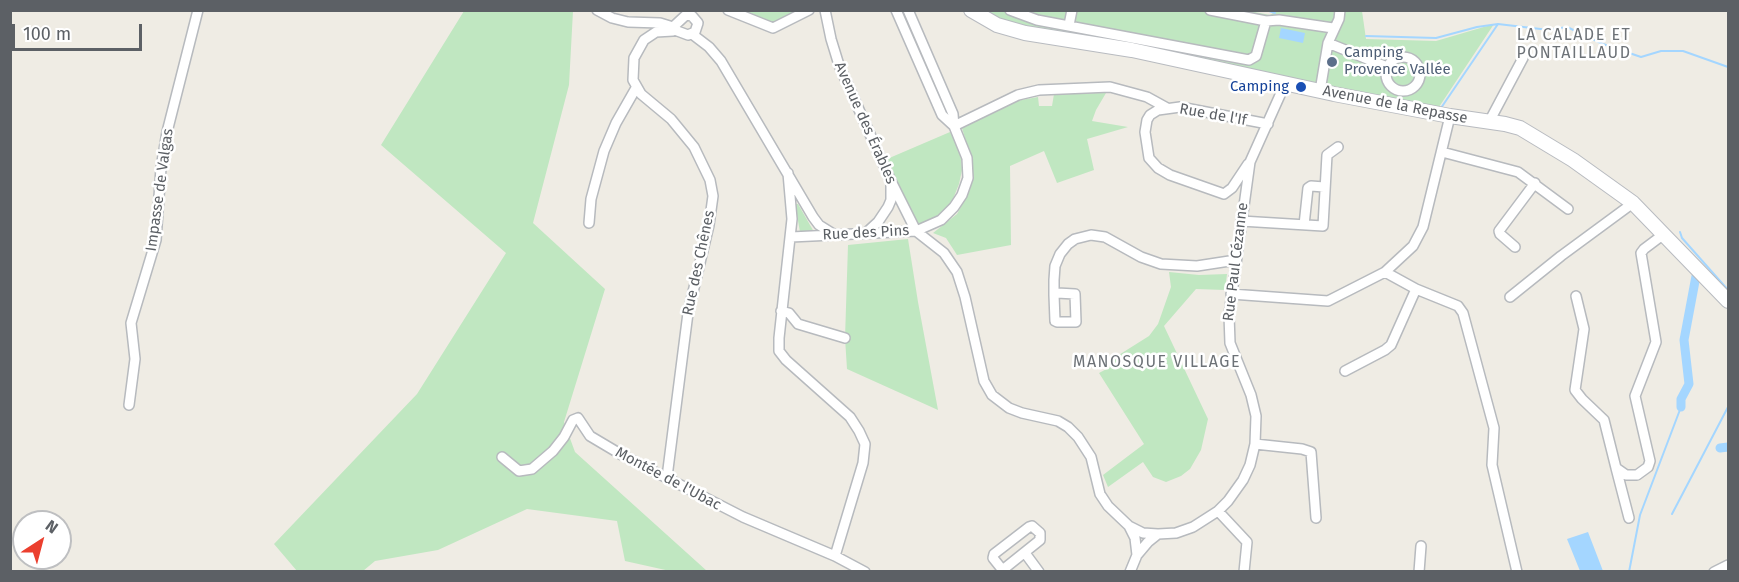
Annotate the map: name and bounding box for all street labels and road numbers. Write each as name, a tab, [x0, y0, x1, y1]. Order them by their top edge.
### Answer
street label: Avenue des Érables	[830, 59, 900, 187]
street label: Avenue de la Repasse	[1321, 82, 1469, 128]
street label: Rue de l'If	[1178, 100, 1248, 130]
street label: Impasse de Valgas	[142, 127, 178, 253]
street label: Rue Paul Cézanne	[1220, 202, 1252, 322]
street label: Rue des Chênes	[679, 209, 719, 317]
street label: Rue des Pins	[822, 222, 910, 244]
street label: Montée de l'Ubac	[612, 444, 724, 514]

